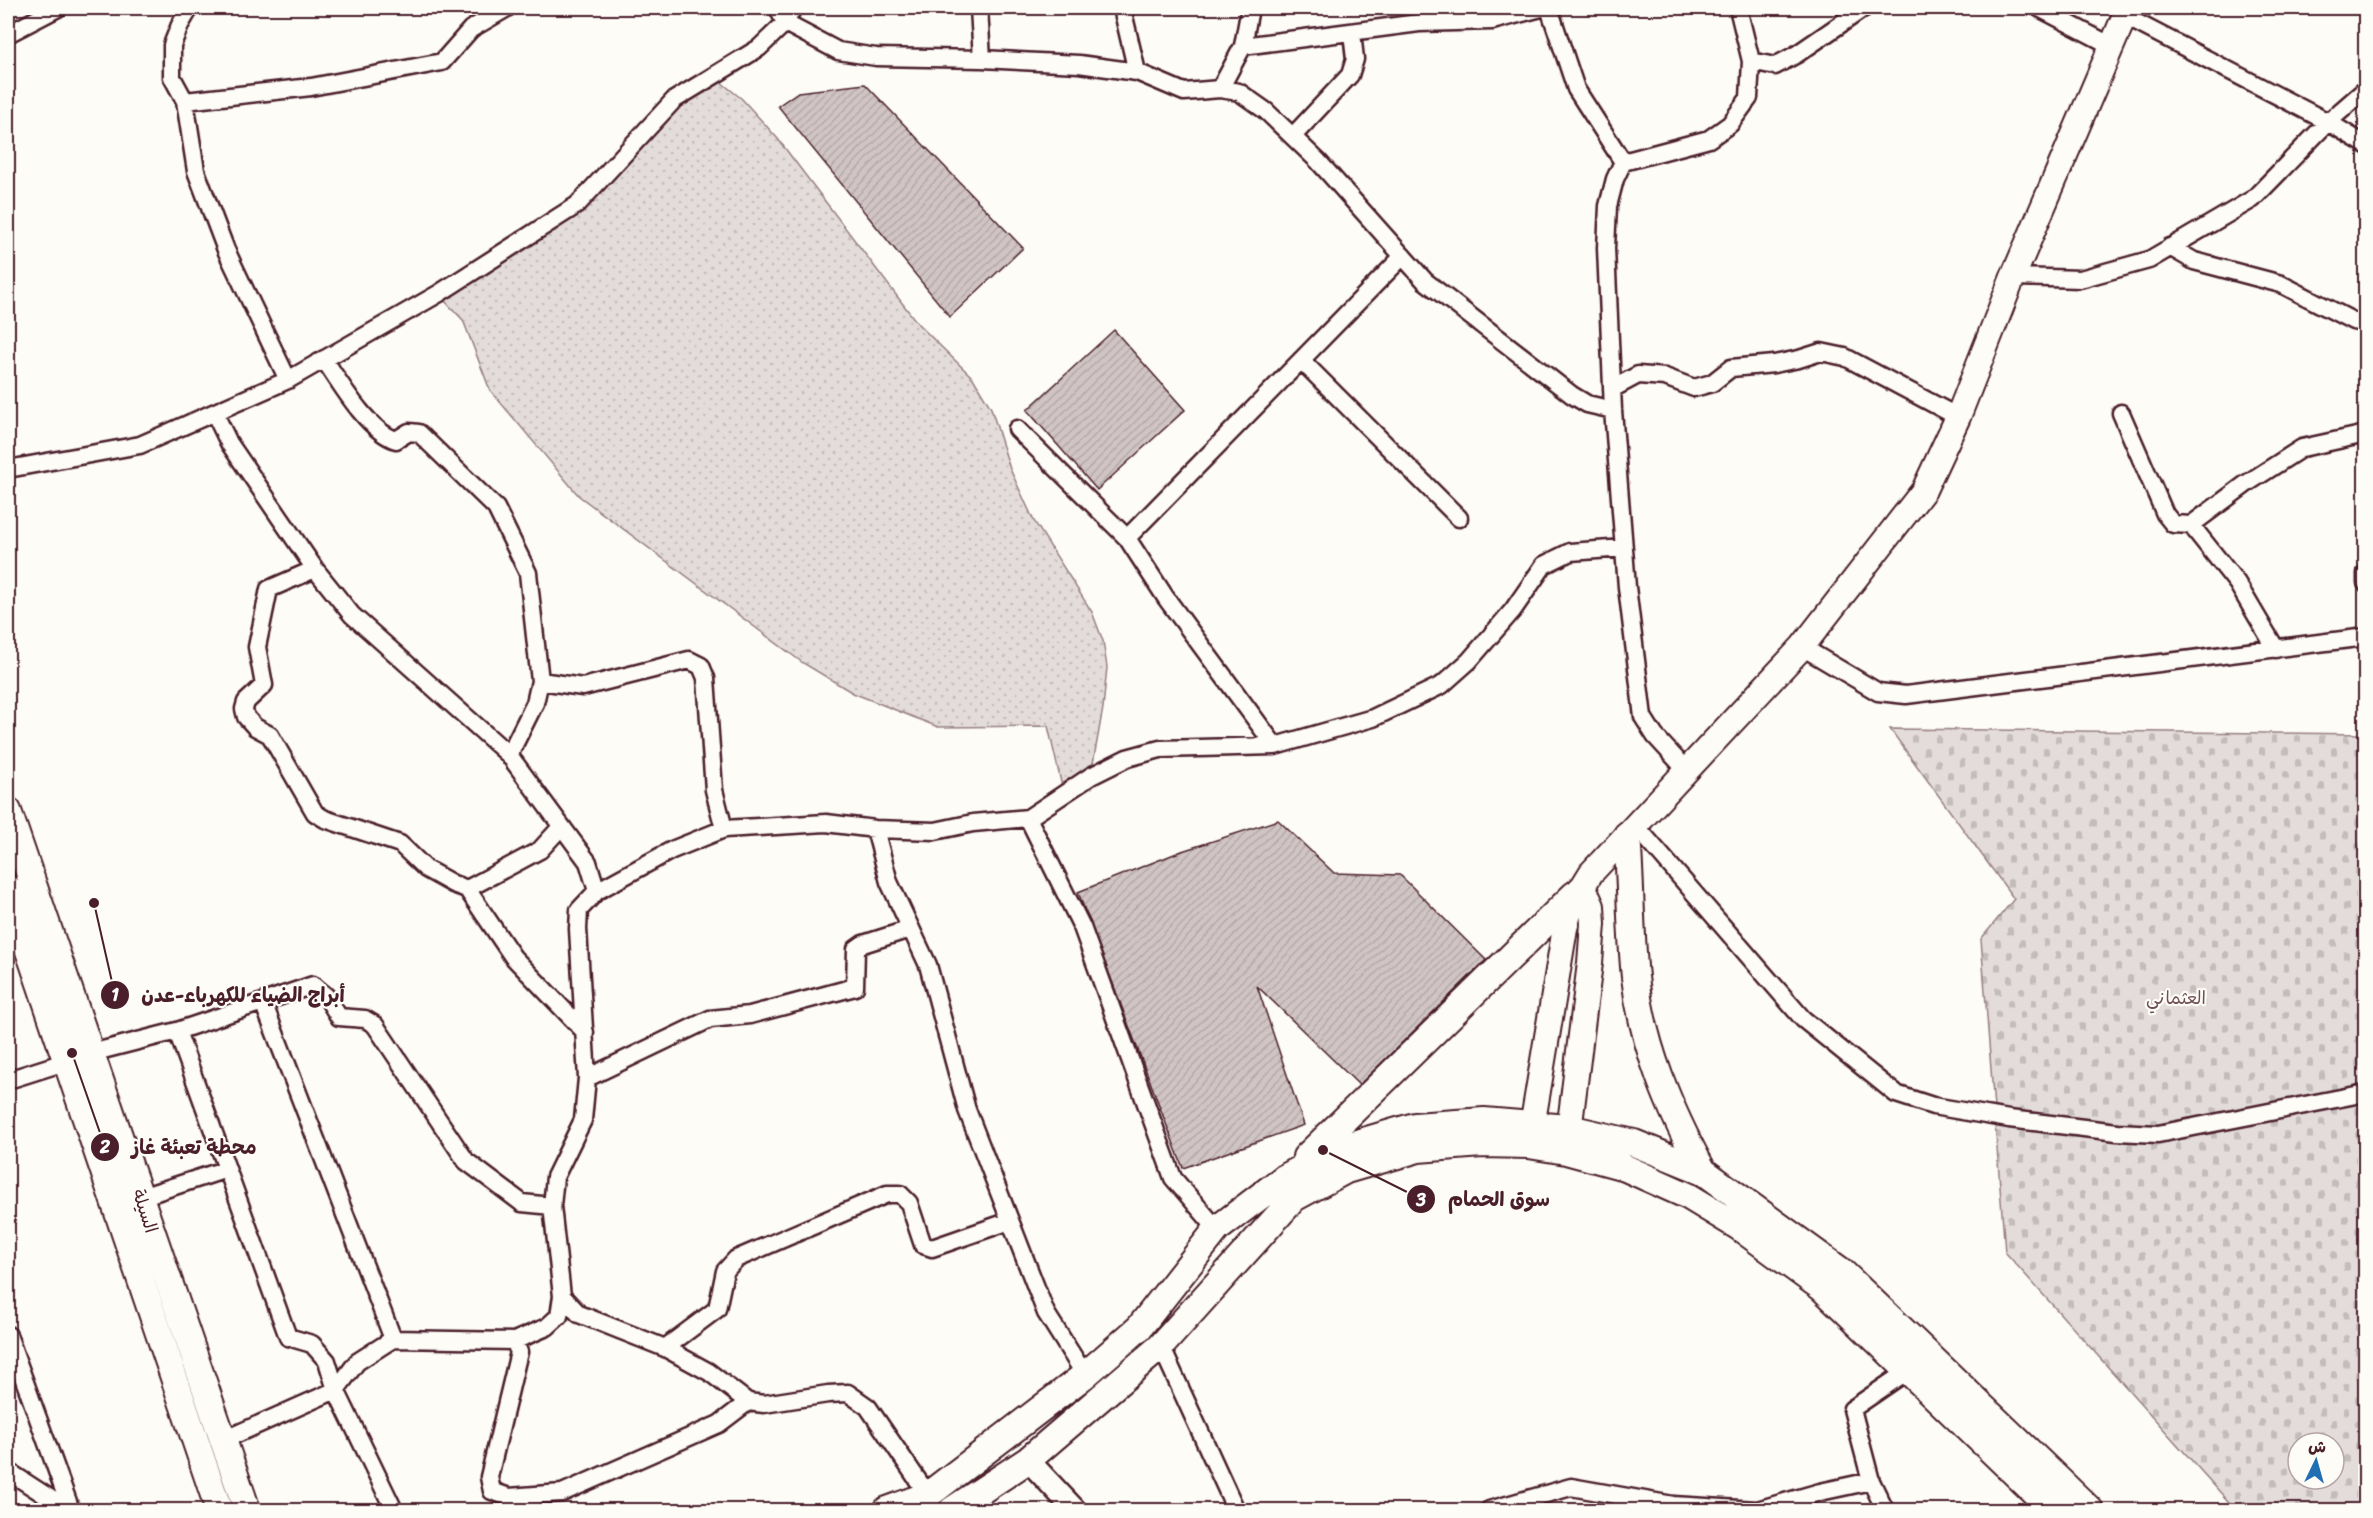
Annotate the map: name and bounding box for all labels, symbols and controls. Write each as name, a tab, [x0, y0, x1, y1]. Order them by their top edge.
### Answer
callout: أبراج الضياء للكهرباء-عدن	[100, 976, 357, 1014]
text: أبراج الضياء للكهرباء-عدن	[141, 978, 346, 1013]
text: 1	[111, 979, 119, 1011]
park label: العثماني	[2146, 982, 2206, 1014]
callout: محطة تعبئة غاز	[90, 1128, 269, 1166]
text: محطة تعبئة غاز	[129, 1130, 257, 1165]
text: 2	[99, 1131, 111, 1163]
callout: سوق الحمام	[1406, 1180, 1562, 1218]
text: سوق الحمام	[1448, 1182, 1550, 1217]
text: 3	[1415, 1184, 1426, 1216]
street label: السيلة	[123, 1185, 167, 1237]
north arrow	[2286, 1431, 2346, 1491]
text: ش	[2307, 1431, 2327, 1462]

